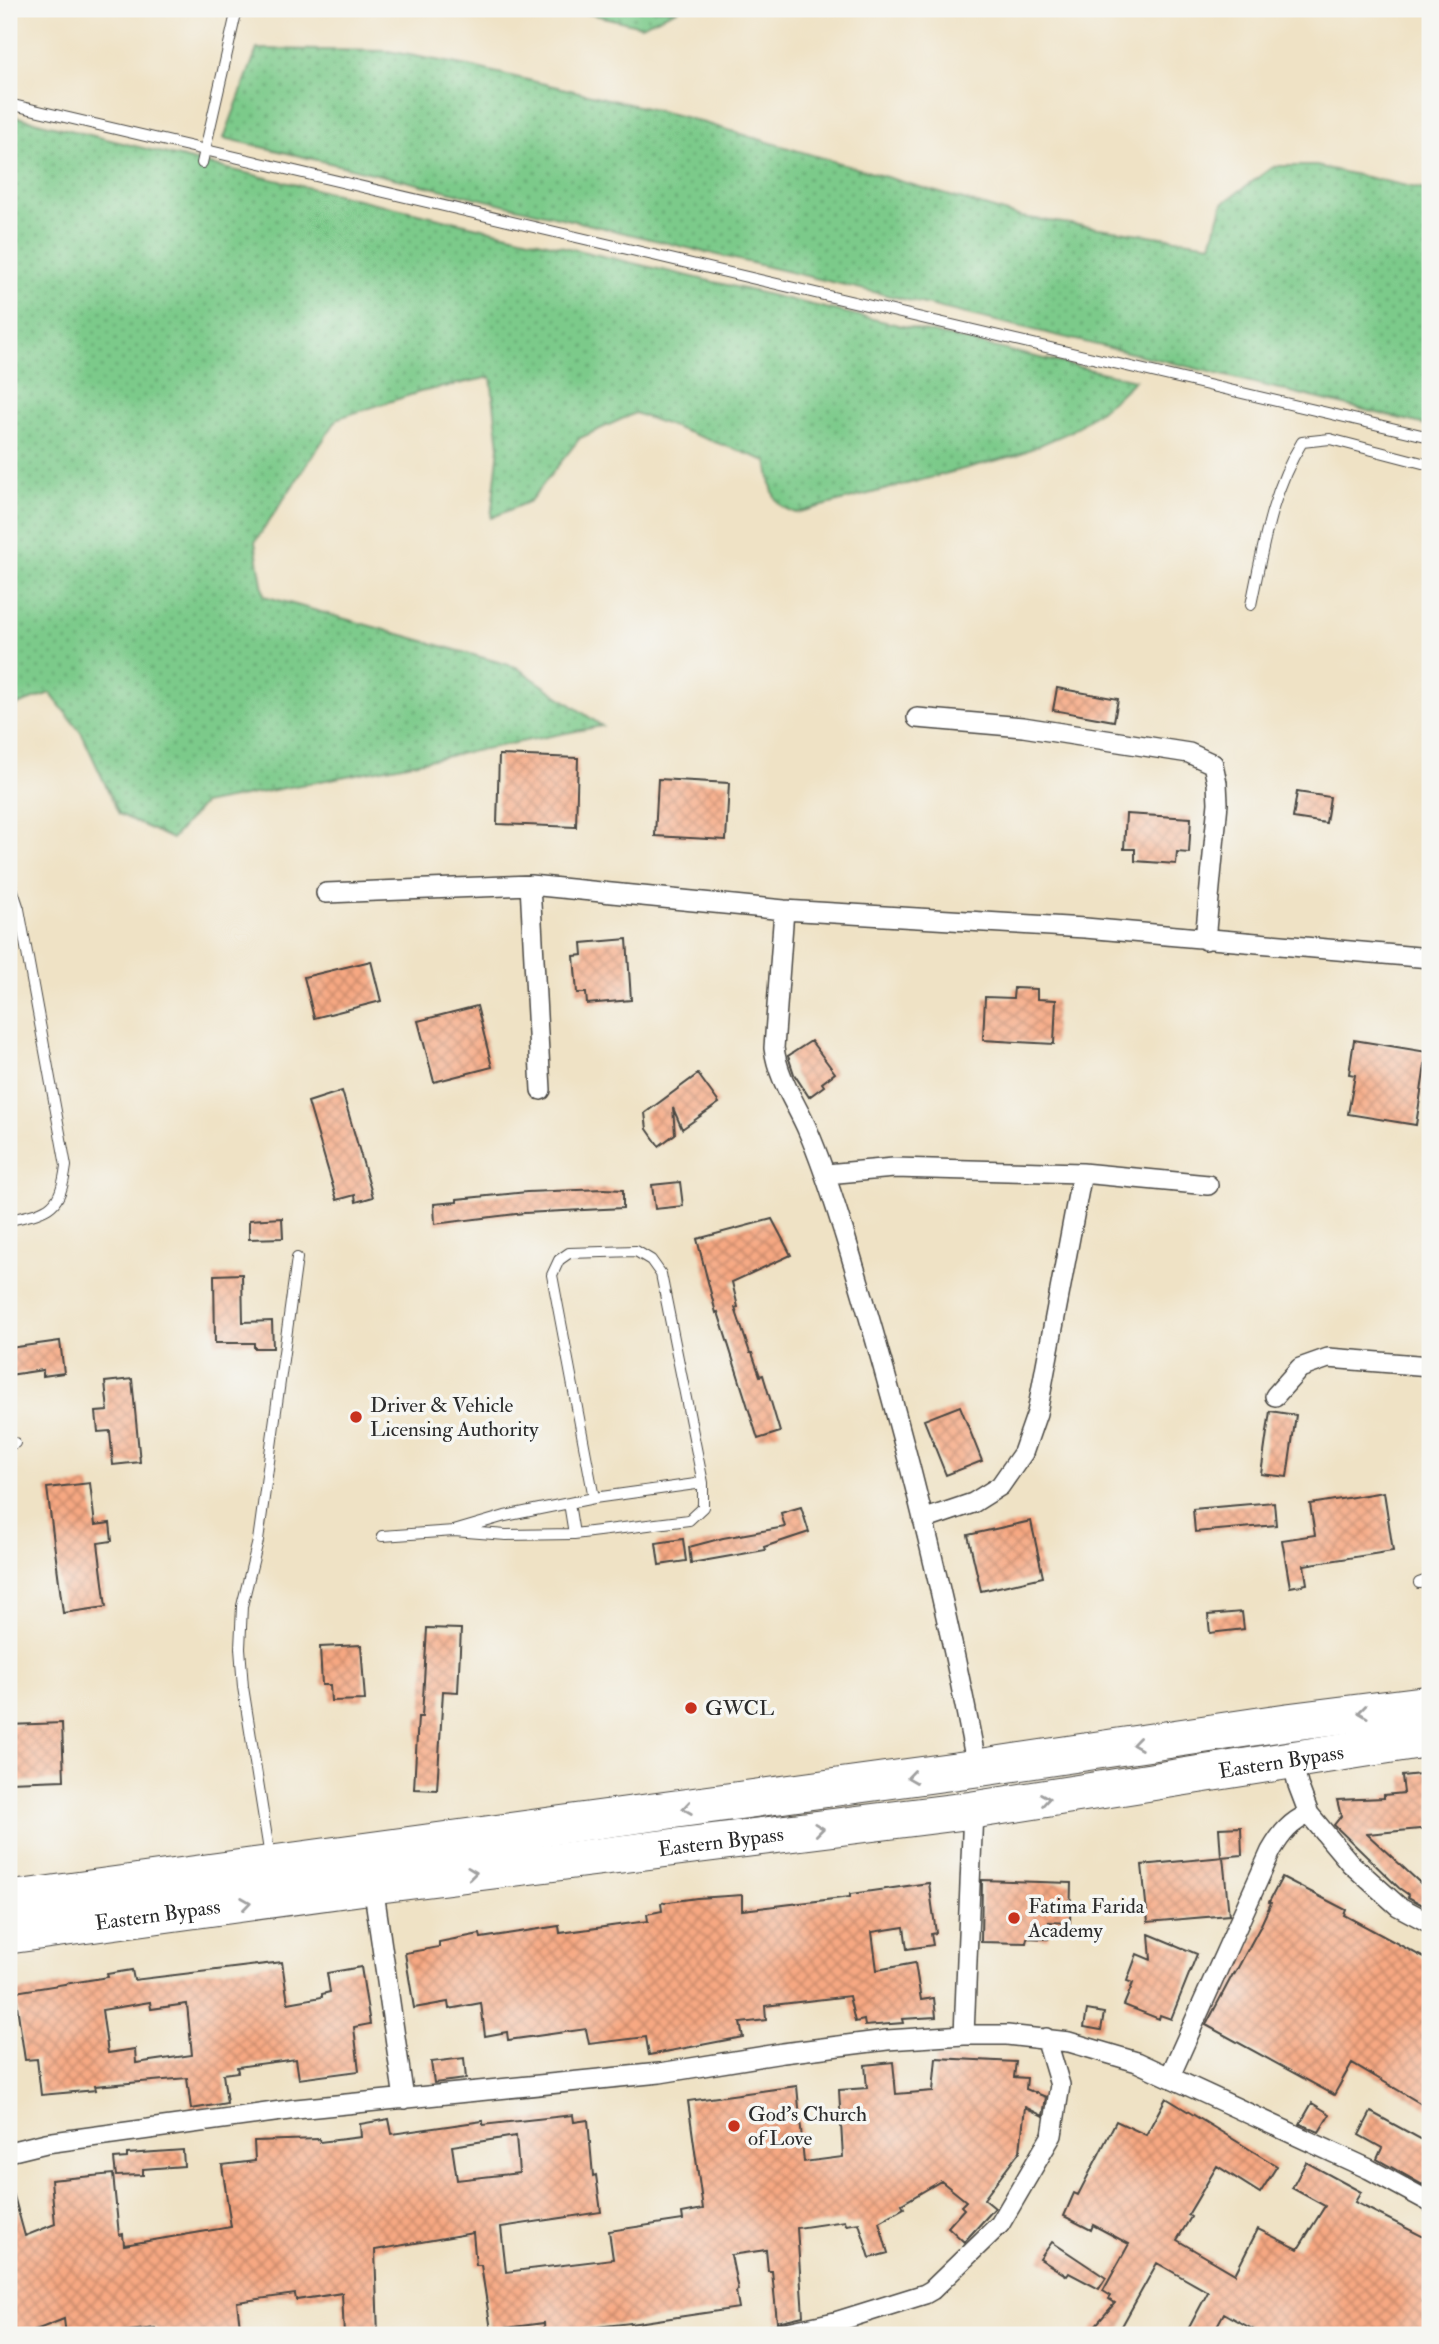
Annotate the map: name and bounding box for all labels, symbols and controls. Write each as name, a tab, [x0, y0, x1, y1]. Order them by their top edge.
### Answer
place label: Driver & Vehicle Licensing Authority	[370, 1392, 539, 1443]
marker: Driver & Vehicle Licensing Authority	[348, 1409, 364, 1425]
place label: GWCL	[705, 1695, 774, 1722]
marker: GWCL	[683, 1700, 699, 1716]
one-way arrow	[1357, 1705, 1368, 1720]
one-way arrow	[1131, 1736, 1143, 1751]
street label: Eastern Bypass	[1217, 1739, 1346, 1785]
one-way arrow	[906, 1769, 918, 1784]
one-way arrow	[1039, 1792, 1050, 1807]
one-way arrow	[681, 1800, 693, 1815]
street label: Eastern Bypass	[657, 1821, 785, 1863]
one-way arrow	[813, 1822, 825, 1837]
one-way arrow	[466, 1866, 478, 1881]
street label: Eastern Bypass	[93, 1893, 222, 1937]
place label: Fatima Farida Academy	[1027, 1893, 1145, 1944]
one-way arrow	[240, 1895, 252, 1910]
marker: Fatima Farida Academy	[1006, 1910, 1022, 1926]
place label: God's Church of Love	[748, 2101, 867, 2152]
marker: God's Church of Love	[726, 2118, 742, 2134]

